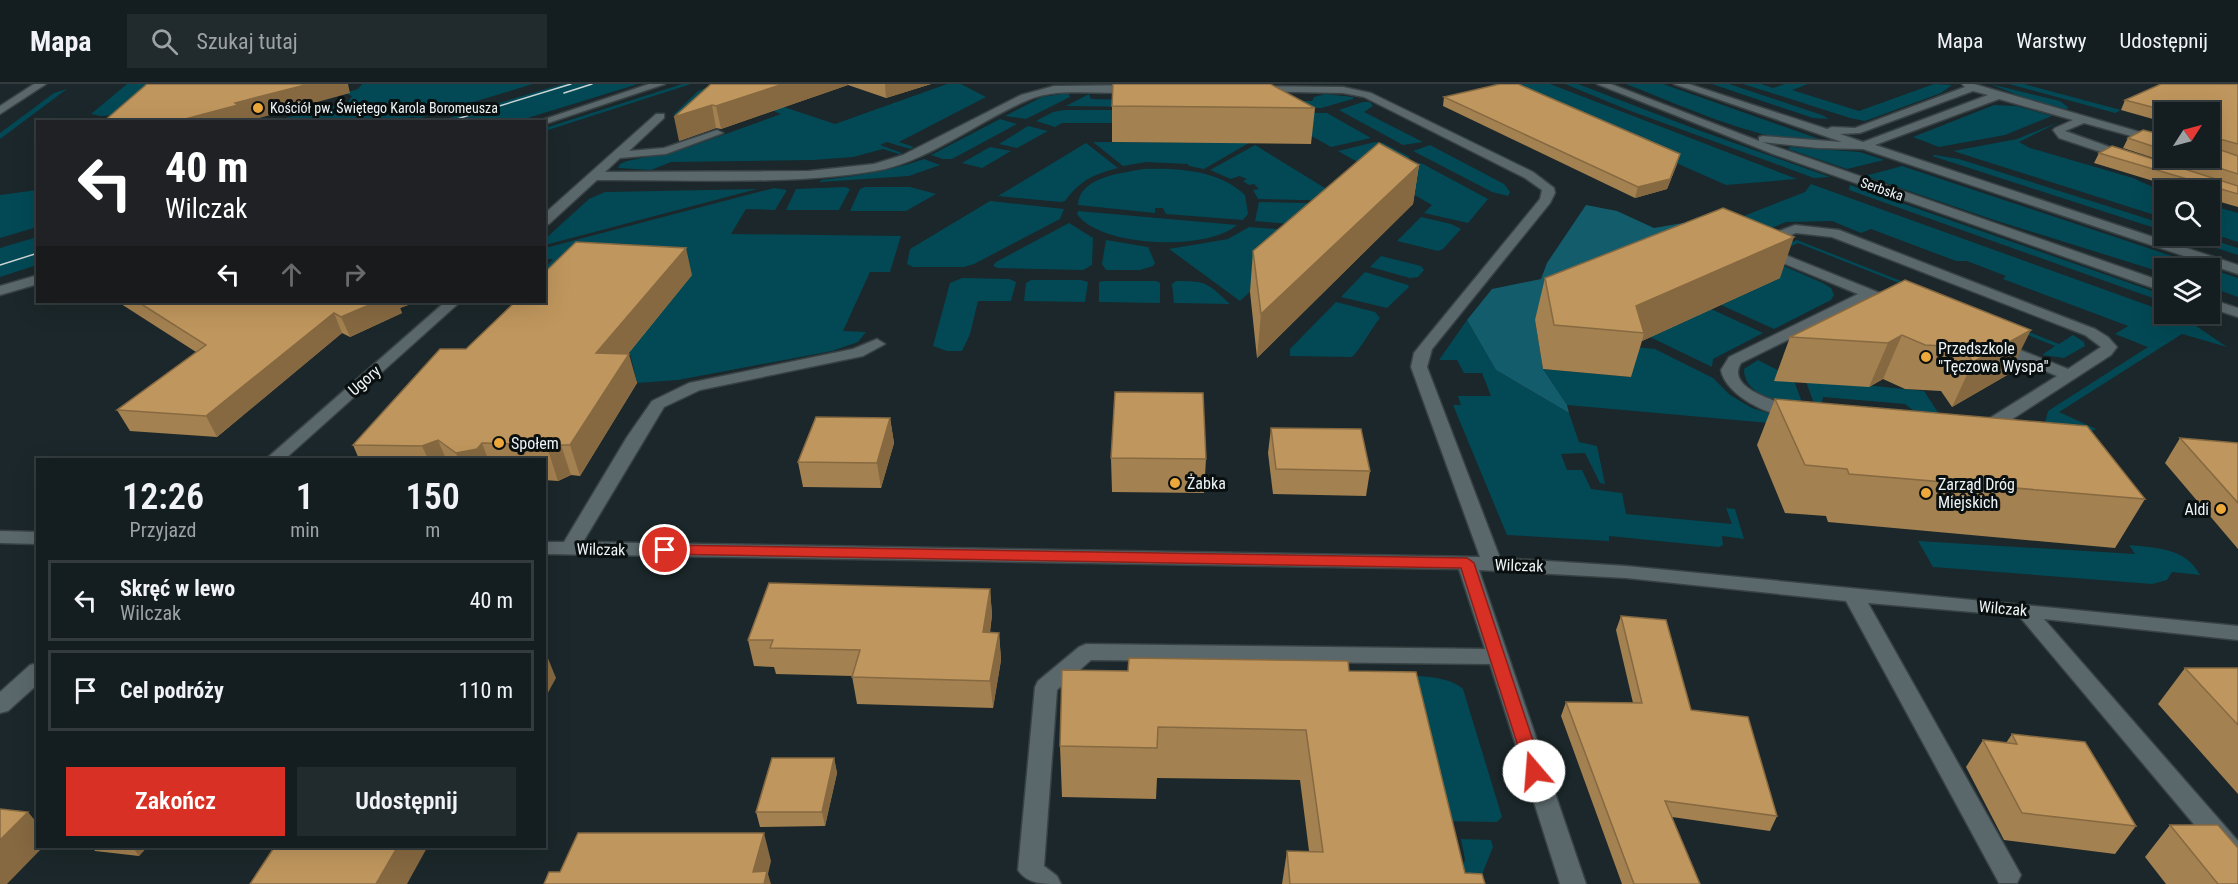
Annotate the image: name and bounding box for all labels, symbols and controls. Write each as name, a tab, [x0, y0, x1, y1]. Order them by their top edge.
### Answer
search box	[127, 14, 547, 68]
text: Mapa	[30, 25, 91, 58]
icon: search	[148, 25, 181, 58]
text: Szukaj tutaj	[196, 29, 298, 54]
text: Mapa	[1937, 29, 1983, 53]
text: Warstwy	[2016, 29, 2087, 53]
text: Udostępnij	[2120, 29, 2208, 53]
place label: Kościół pw. Świętego Karola Boromeusza	[270, 99, 498, 116]
marker: Kościół pw. Świętego Karola Boromeusza	[251, 101, 265, 115]
north arrow	[2154, 102, 2220, 168]
map controls	[2154, 102, 2220, 324]
text: 40 m	[165, 143, 248, 192]
icon: left	[66, 144, 144, 222]
street label: Serbska	[1858, 174, 1906, 204]
button: search	[2154, 180, 2220, 246]
text: Wilczak	[165, 193, 247, 225]
icon: left	[212, 258, 245, 291]
icon: ahead	[275, 258, 308, 291]
icon: right	[338, 258, 371, 291]
button: layers	[2154, 258, 2220, 324]
place label: Przedszkole "Tęczowa Wyspa"	[1938, 339, 2049, 376]
marker: Przedszkole "Tęczowa Wyspa"	[1919, 350, 1933, 364]
street label: Ugory	[344, 361, 385, 400]
place label: Społem	[511, 434, 559, 453]
marker: Społem	[492, 436, 506, 450]
place label: Żabka	[1187, 474, 1226, 493]
place label: Zarząd Dróg Miejskich	[1938, 475, 2015, 512]
text: 12:26	[122, 476, 204, 518]
text: 1	[296, 476, 314, 518]
text: 150	[406, 476, 460, 518]
marker: Żabka	[1168, 476, 1182, 490]
marker: Zarząd Dróg Miejskich	[1919, 486, 1933, 500]
place label: Aldi	[2184, 500, 2209, 519]
marker: Aldi	[2214, 502, 2228, 516]
text: Przyjazd	[130, 518, 197, 542]
text: min	[290, 518, 319, 542]
text: m	[425, 518, 440, 542]
pin	[639, 524, 690, 575]
icon: arrive	[648, 533, 681, 566]
street label: Wilczak	[576, 540, 626, 559]
street label: Wilczak	[1494, 555, 1544, 576]
text: Skręć w lewo	[120, 576, 235, 601]
icon: left	[69, 584, 102, 617]
text: 40 m	[470, 588, 513, 613]
street label: Wilczak	[1978, 597, 2029, 620]
text: Wilczak	[120, 601, 181, 625]
icon: arrive	[69, 674, 102, 707]
text: Cel podróży	[120, 678, 224, 703]
text: 110 m	[459, 678, 513, 703]
position arrow	[1502, 739, 1566, 803]
button: Zakończ	[66, 767, 285, 836]
button: Udostępnij	[297, 767, 516, 836]

